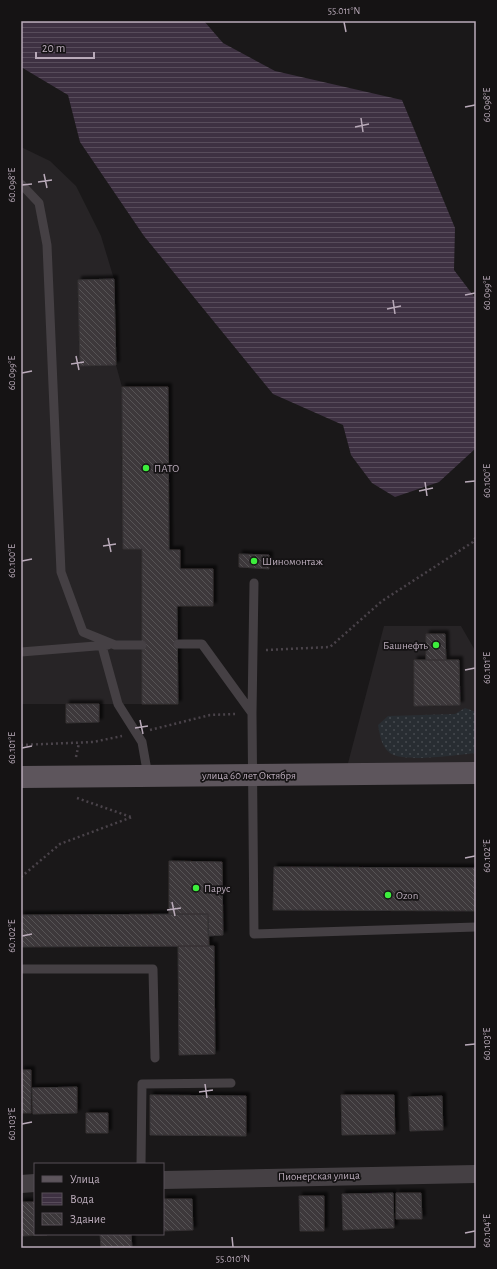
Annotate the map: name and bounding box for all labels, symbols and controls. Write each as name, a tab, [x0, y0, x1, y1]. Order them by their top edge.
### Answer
text: 55.011°N	[328, 6, 360, 16]
scale bar	[36, 34, 94, 60]
text: 20 m	[42, 42, 65, 54]
text: 60.098°E	[482, 87, 492, 122]
text: 60.098°E	[7, 167, 17, 202]
text: 60.099°E	[482, 275, 492, 310]
text: 60.099°E	[7, 355, 17, 390]
marker: ПАТО	[141, 463, 151, 473]
place label: ПАТО	[154, 463, 179, 474]
text: 60.100°E	[482, 464, 492, 498]
text: 60.100°E	[7, 544, 17, 578]
marker: Шиномонтаж	[249, 556, 259, 566]
place label: Шиномонтаж	[262, 556, 323, 567]
place label: Башнефть	[383, 640, 428, 651]
marker: Башнефть	[431, 640, 441, 650]
text: 60.101°E	[482, 652, 492, 684]
text: 60.101°E	[7, 732, 17, 764]
street label: улица 60 лет Октября	[201, 770, 296, 781]
text: 60.102°E	[482, 839, 492, 873]
marker: Парус	[191, 883, 201, 893]
place label: Парус	[204, 883, 231, 894]
marker: Ozon	[383, 890, 393, 900]
place label: Ozon	[396, 890, 418, 901]
text: 60.102°E	[7, 919, 17, 953]
text: 60.103°E	[482, 1027, 492, 1060]
text: 60.103°E	[7, 1107, 17, 1140]
legend	[34, 1163, 164, 1235]
street label: Пионерская улица	[278, 1170, 360, 1182]
text: Улица	[70, 1173, 100, 1185]
text: Вода	[70, 1193, 94, 1205]
text: Здание	[70, 1213, 106, 1225]
text: 60.104°E	[482, 1214, 492, 1248]
text: 55.010°N	[216, 1254, 250, 1264]

